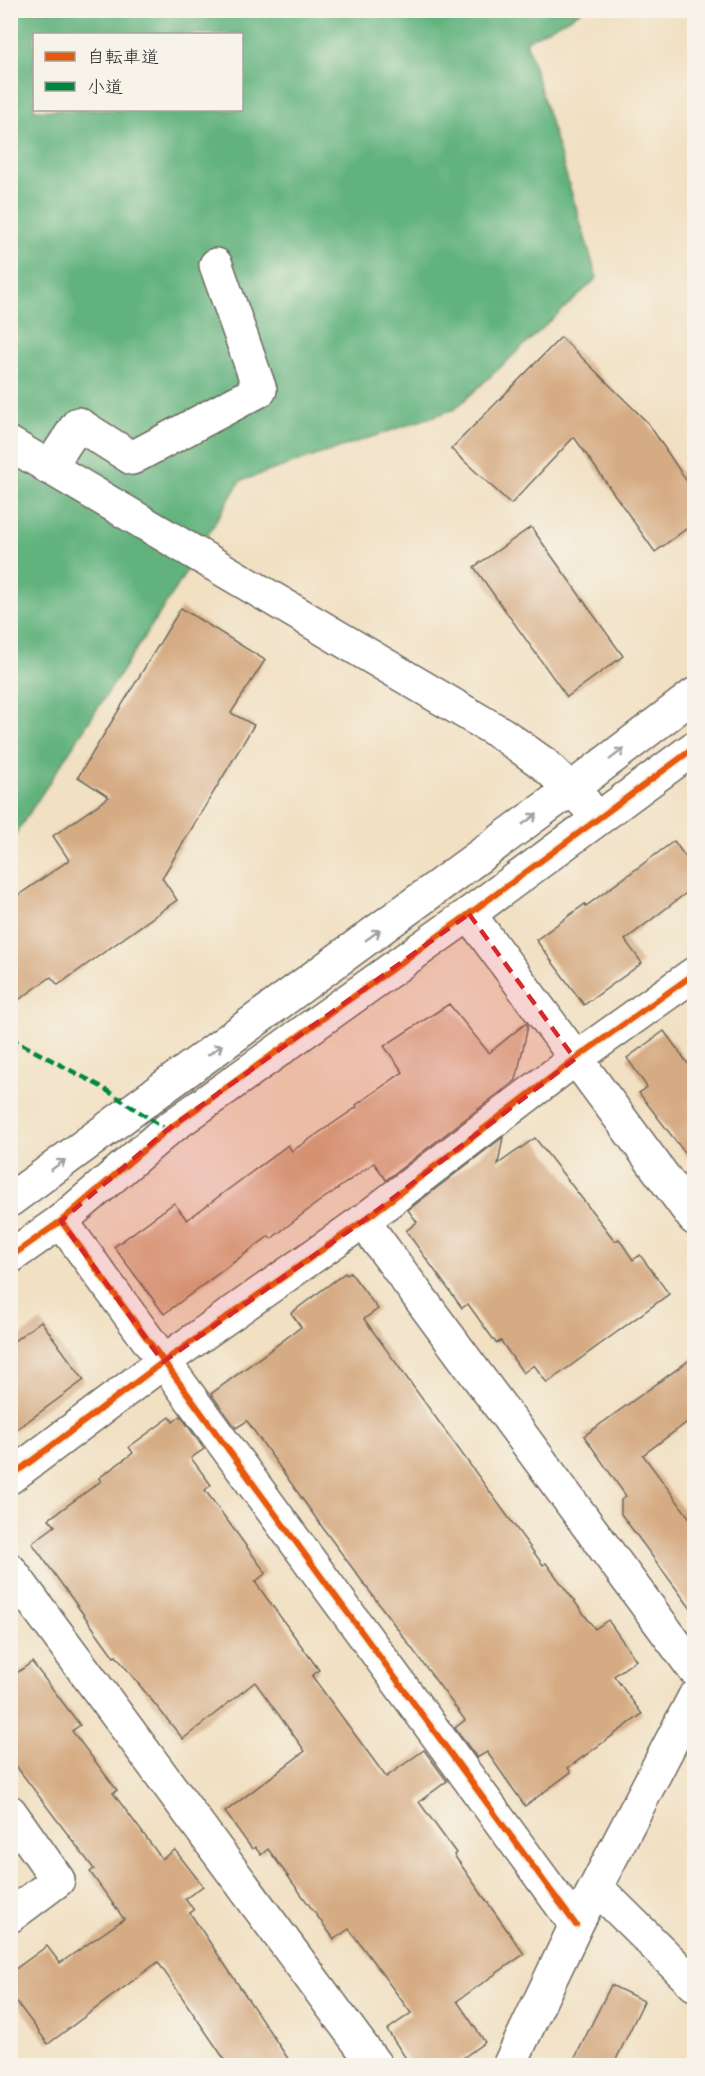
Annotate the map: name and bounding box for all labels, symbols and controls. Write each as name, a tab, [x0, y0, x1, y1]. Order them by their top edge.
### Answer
legend	[33, 33, 243, 111]
text: 自転車道	[87, 41, 159, 73]
text: 小道	[87, 71, 123, 103]
one-way arrow	[609, 747, 625, 760]
one-way arrow	[521, 813, 537, 826]
one-way arrow	[364, 929, 380, 941]
one-way arrow	[207, 1044, 223, 1057]
one-way arrow	[49, 1159, 65, 1171]

